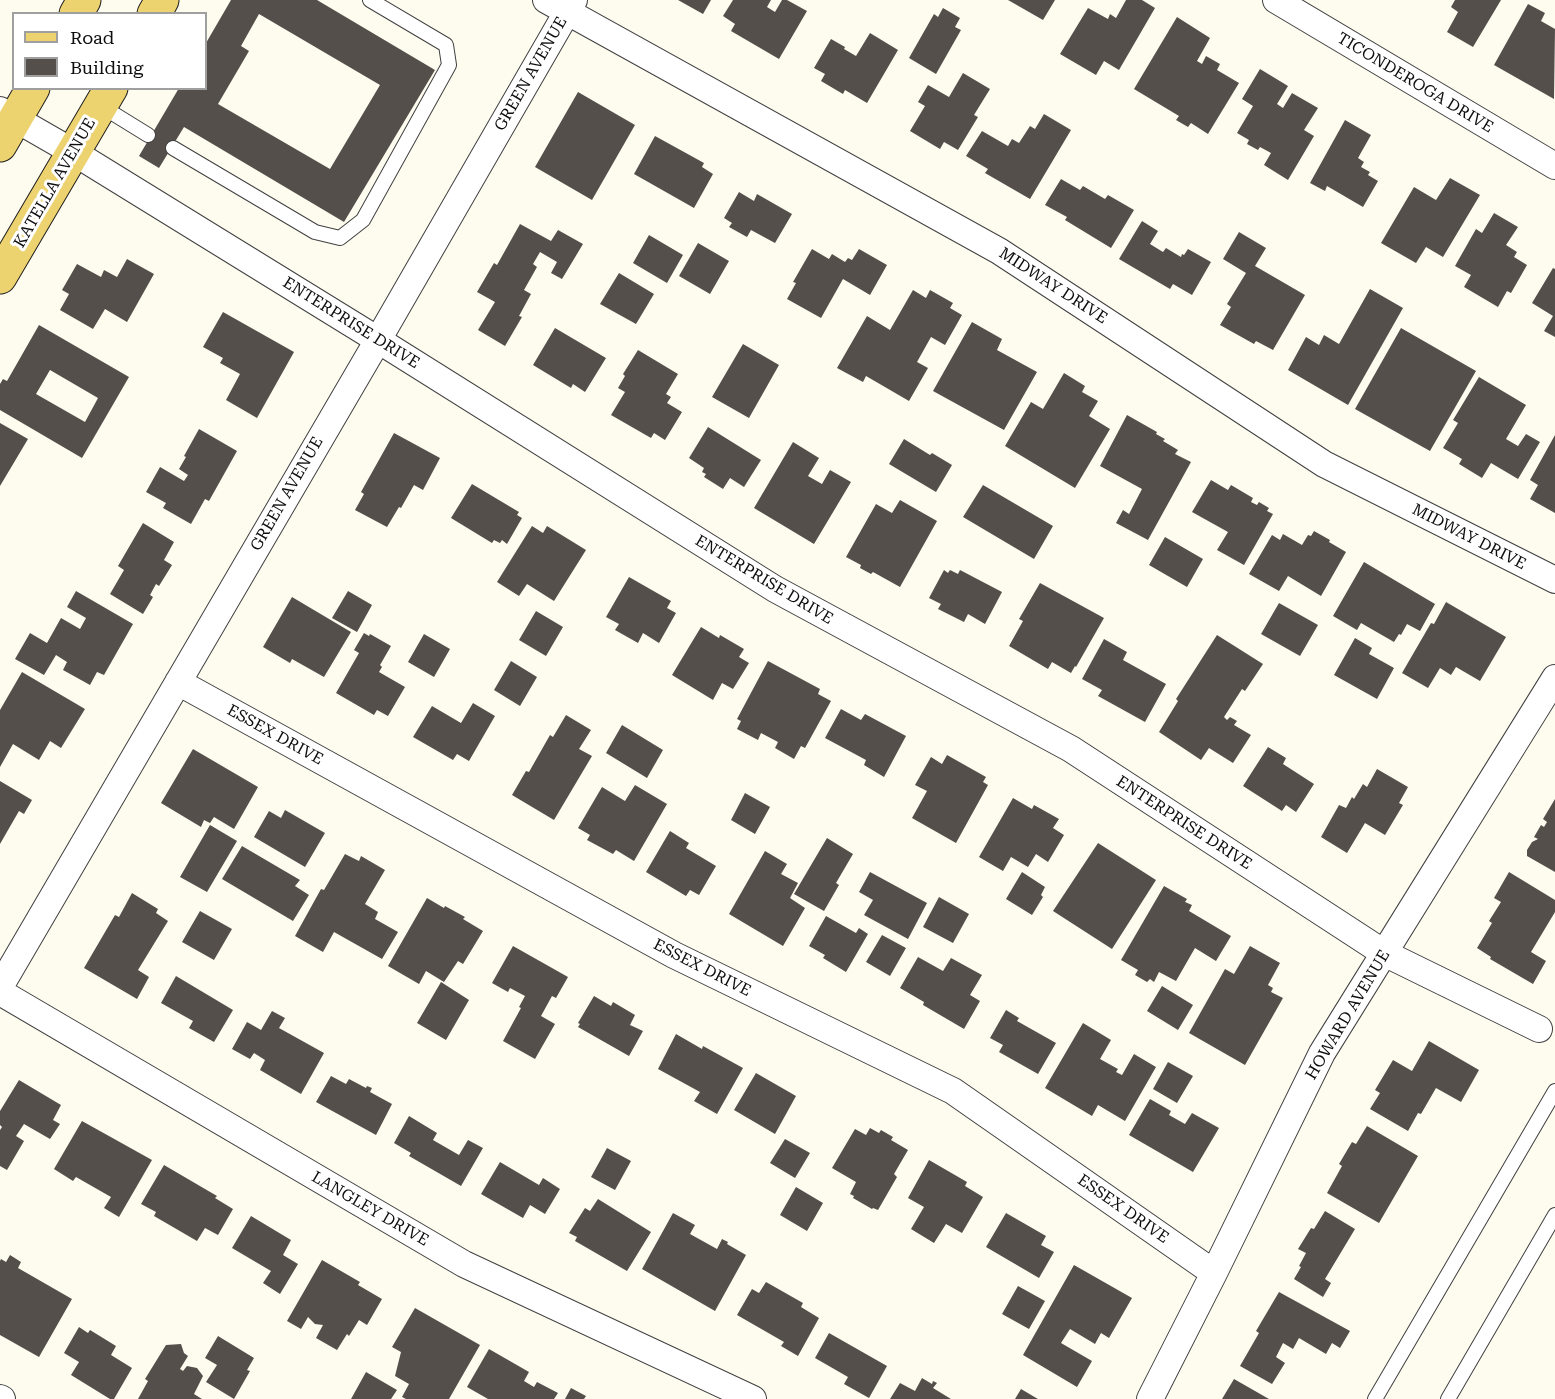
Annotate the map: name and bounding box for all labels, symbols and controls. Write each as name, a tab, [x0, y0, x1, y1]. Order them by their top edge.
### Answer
legend	[12, 12, 207, 90]
street label: GREEN AVENUE	[491, 14, 571, 134]
text: Road	[70, 27, 114, 48]
street label: TICONDEROGA DRIVE	[1333, 29, 1497, 137]
text: Building	[70, 57, 144, 78]
street label: KATELLA AVENUE	[10, 115, 100, 251]
street label: MIDWAY DRIVE	[995, 244, 1111, 328]
street label: ENTERPRISE DRIVE	[279, 273, 423, 373]
street label: GREEN AVENUE	[247, 434, 327, 554]
street label: MIDWAY DRIVE	[1409, 500, 1529, 574]
street label: ENTERPRISE DRIVE	[691, 531, 837, 629]
street label: ESSEX DRIVE	[224, 701, 326, 769]
street label: ENTERPRISE DRIVE	[1113, 772, 1255, 874]
street label: ESSEX DRIVE	[650, 935, 754, 1001]
street label: HOWARD AVENUE	[1302, 947, 1394, 1083]
street label: LANGLEY DRIVE	[308, 1168, 432, 1250]
street label: ESSEX DRIVE	[1074, 1170, 1172, 1248]

